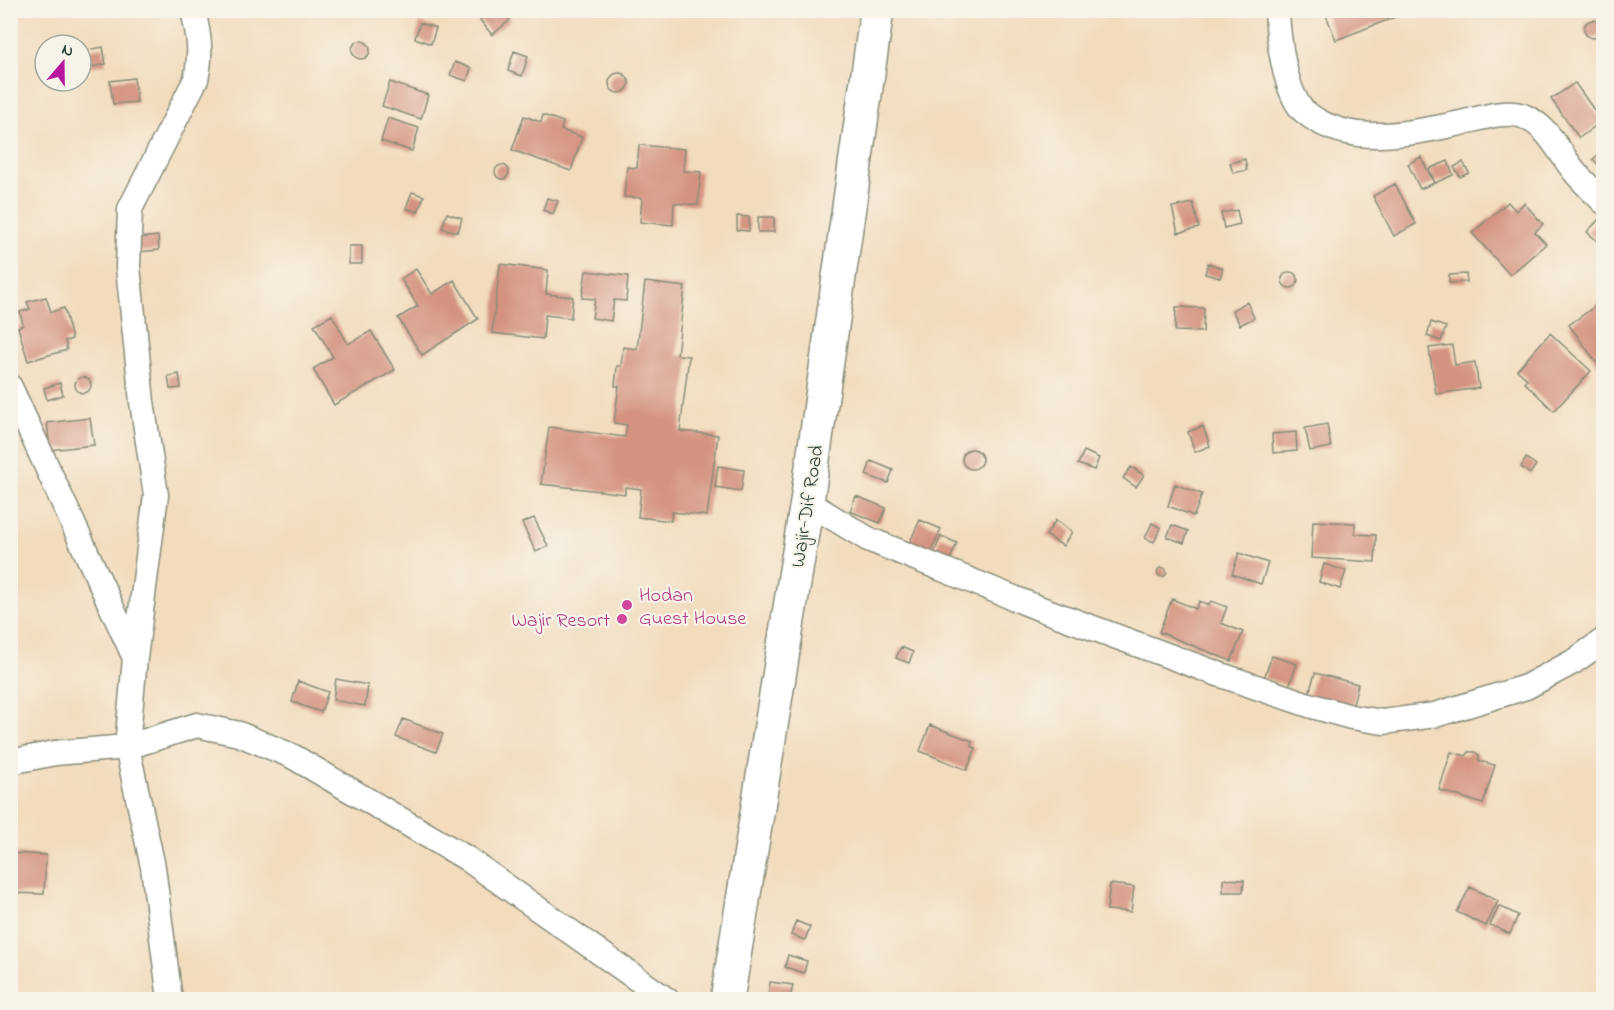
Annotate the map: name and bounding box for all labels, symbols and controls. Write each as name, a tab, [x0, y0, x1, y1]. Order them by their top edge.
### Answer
north arrow	[33, 33, 93, 93]
text: N	[58, 38, 77, 64]
street label: Wajir-Dif Road	[784, 443, 832, 570]
place label: Hodan Guest House	[639, 582, 746, 634]
marker: Hodan Guest House	[620, 598, 634, 612]
place label: Wajir Resort	[511, 607, 610, 636]
marker: Wajir Resort	[615, 612, 629, 626]

